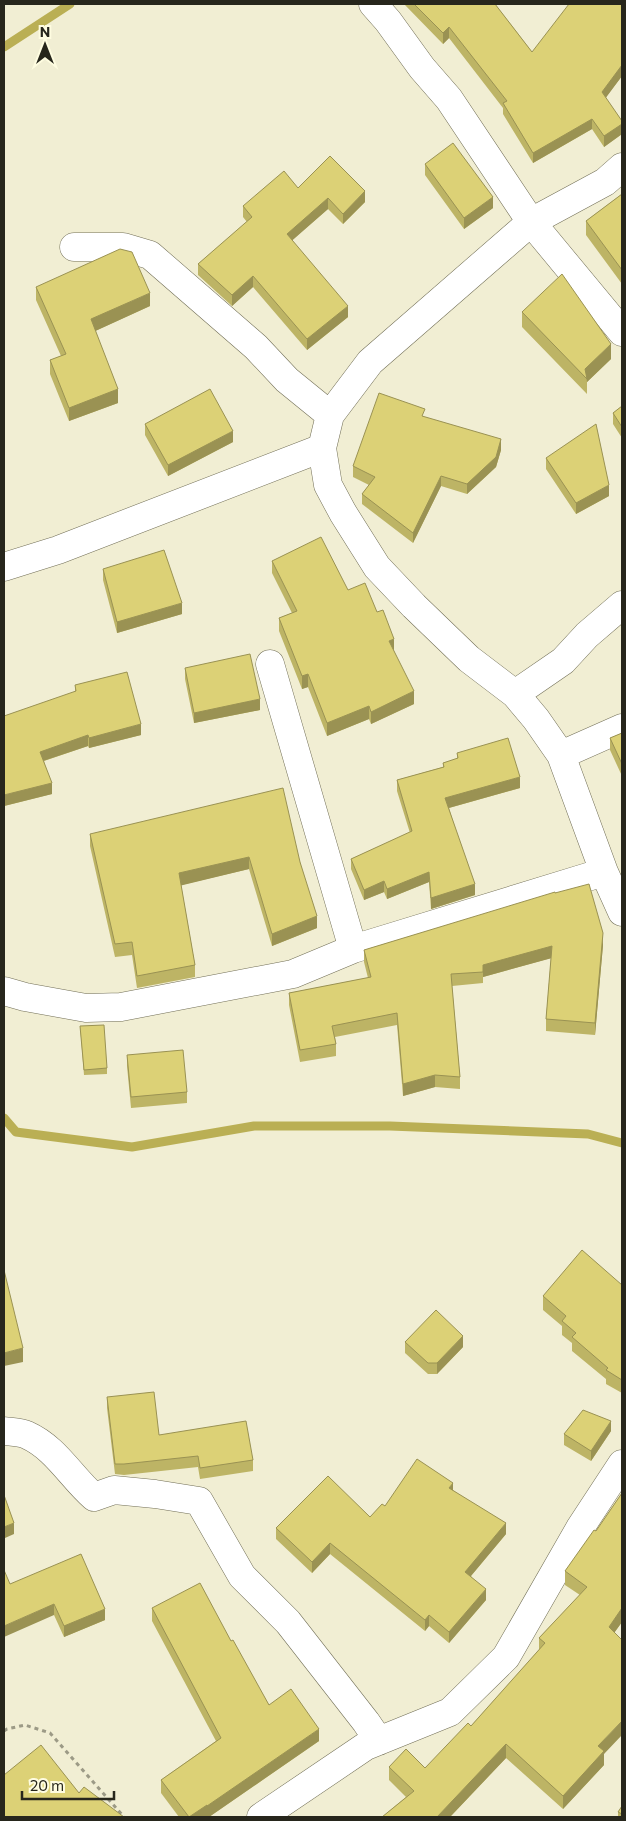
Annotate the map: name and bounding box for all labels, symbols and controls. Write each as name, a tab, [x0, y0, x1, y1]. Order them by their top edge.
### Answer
north arrow	[20, 20, 70, 70]
text: N	[40, 23, 50, 40]
scale bar	[22, 1768, 115, 1800]
text: 20 m	[30, 1776, 64, 1794]

